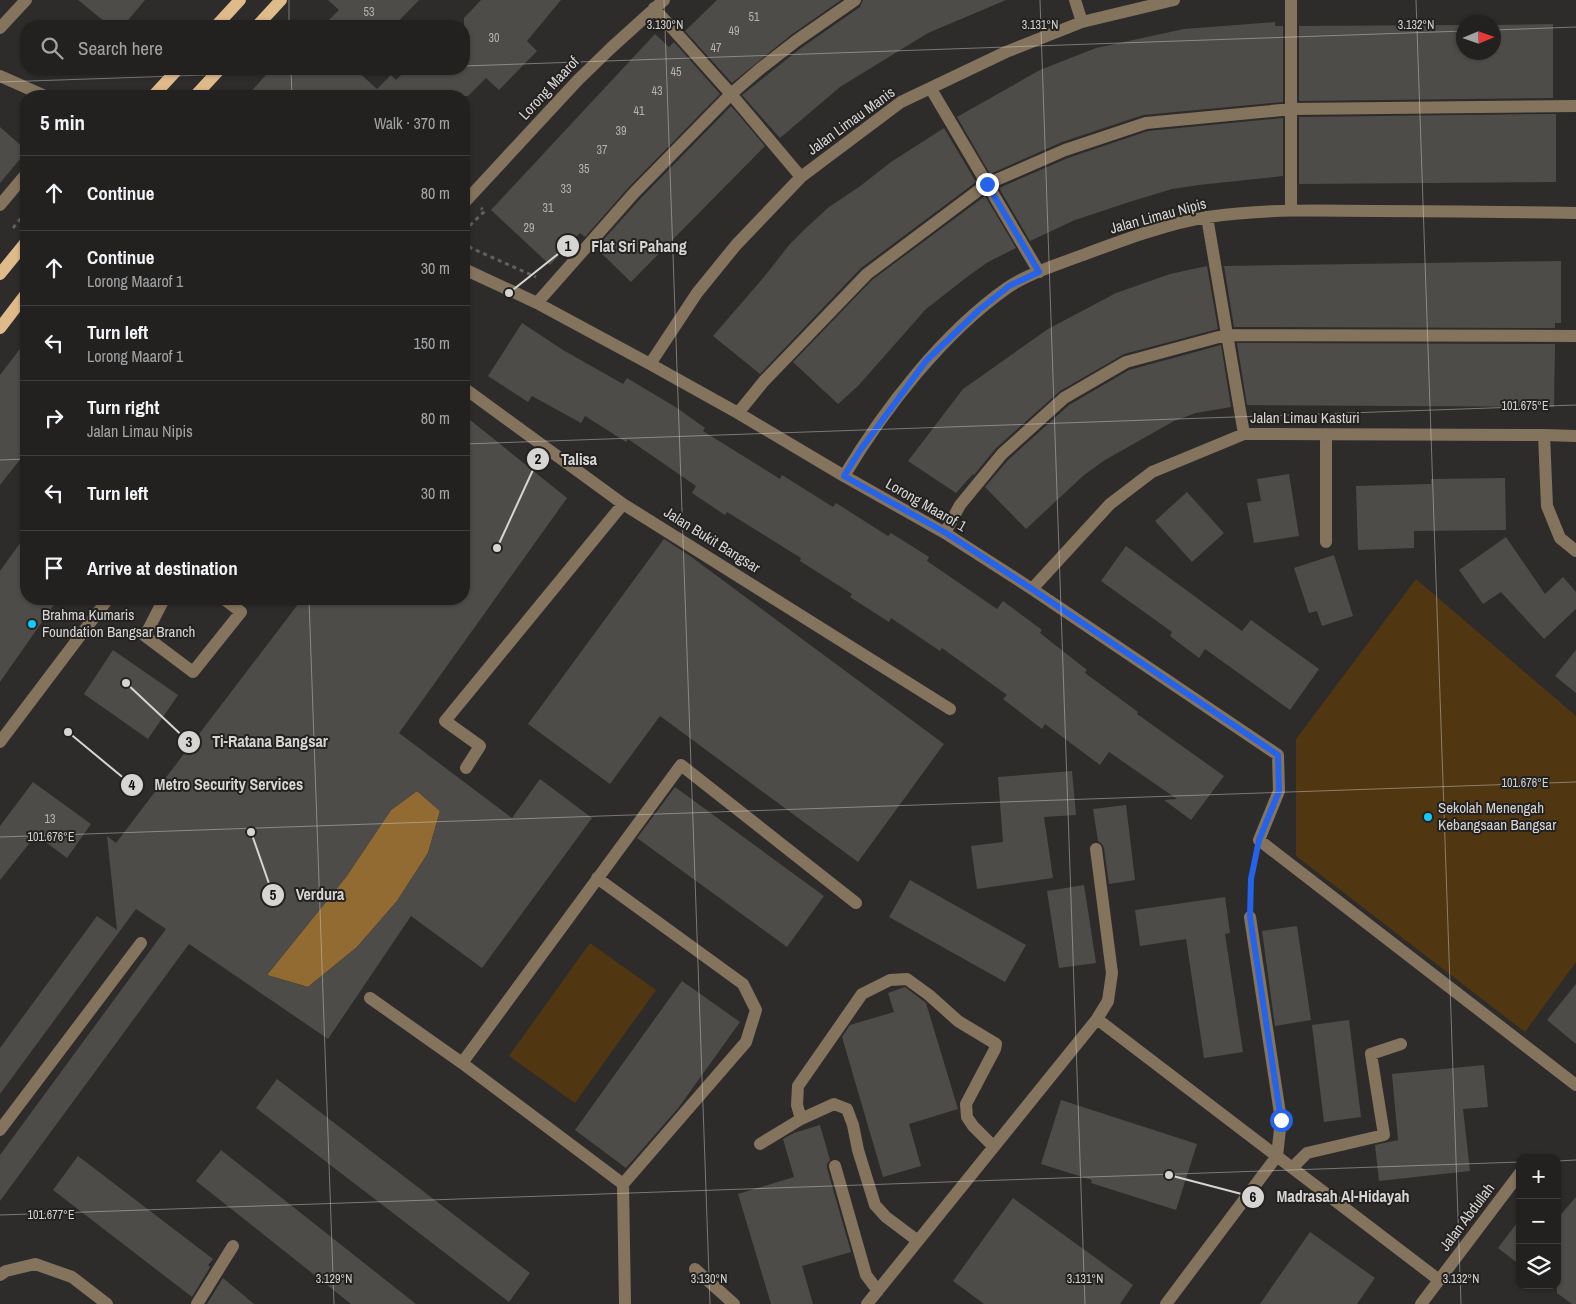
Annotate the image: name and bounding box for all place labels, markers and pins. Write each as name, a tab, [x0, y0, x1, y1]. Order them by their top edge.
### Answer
callout: Flat Sri Pahang	[556, 231, 696, 262]
callout: Talisa	[526, 443, 607, 474]
place label: Brahma Kumaris Foundation Bangsar Branch	[42, 604, 195, 642]
marker: Brahma Kumaris Foundation Bangsar Branch	[26, 618, 38, 630]
callout: Ti-Ratana Bangsar	[177, 726, 338, 757]
callout: Metro Security Services	[120, 769, 314, 800]
place label: Sekolah Menengah Kebangsaan Bangsar	[1438, 797, 1556, 835]
marker: Sekolah Menengah Kebangsaan Bangsar	[1422, 811, 1434, 823]
callout: Verdura	[261, 879, 354, 910]
callout: Madrasah Al-Hidayah	[1241, 1181, 1419, 1212]

